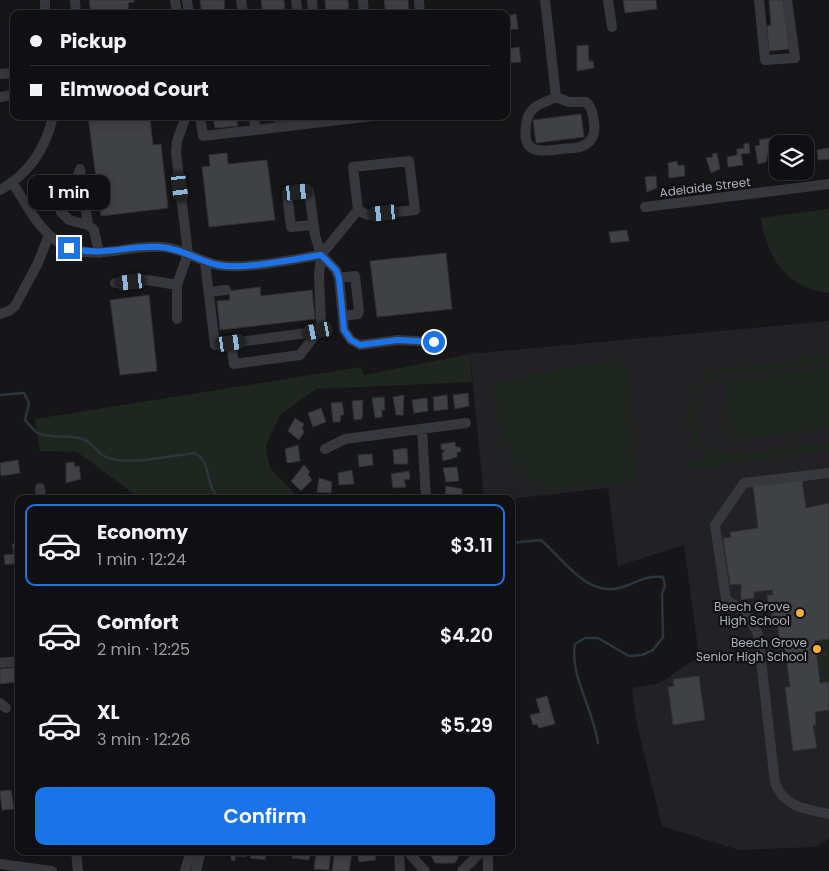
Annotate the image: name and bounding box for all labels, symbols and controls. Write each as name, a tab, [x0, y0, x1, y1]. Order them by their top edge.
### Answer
text: Pickup	[60, 28, 126, 55]
text: Elmwood Court	[60, 76, 209, 103]
map controls	[769, 135, 814, 180]
button: layers	[769, 135, 814, 180]
car	[170, 171, 189, 203]
street label: Adelaide Street	[659, 173, 751, 201]
callout: 1 min	[28, 176, 110, 210]
text: 1 min	[48, 181, 90, 204]
car	[282, 183, 313, 201]
car	[368, 204, 399, 222]
route end	[58, 237, 80, 259]
car	[115, 273, 146, 291]
car	[301, 321, 334, 341]
route start	[423, 331, 445, 353]
car	[215, 333, 246, 353]
text: Economy	[97, 519, 188, 546]
icon: car	[37, 523, 82, 568]
text: $3.11	[450, 532, 493, 559]
text: 1 min · 12:24	[97, 548, 186, 571]
place label: Beech Grove High School	[714, 598, 790, 629]
marker: Beech Grove High School	[794, 607, 806, 619]
text: Comfort	[97, 609, 179, 636]
icon: car	[37, 613, 82, 658]
text: $4.20	[440, 622, 493, 649]
place label: Beech Grove Senior High School	[696, 634, 807, 665]
text: 2 min · 12:25	[97, 638, 190, 661]
marker: Beech Grove Senior High School	[811, 643, 823, 655]
text: XL	[97, 699, 120, 726]
icon: car	[37, 703, 82, 748]
text: $5.29	[441, 712, 493, 739]
text: 3 min · 12:26	[97, 728, 190, 751]
button: Confirm	[35, 787, 495, 845]

